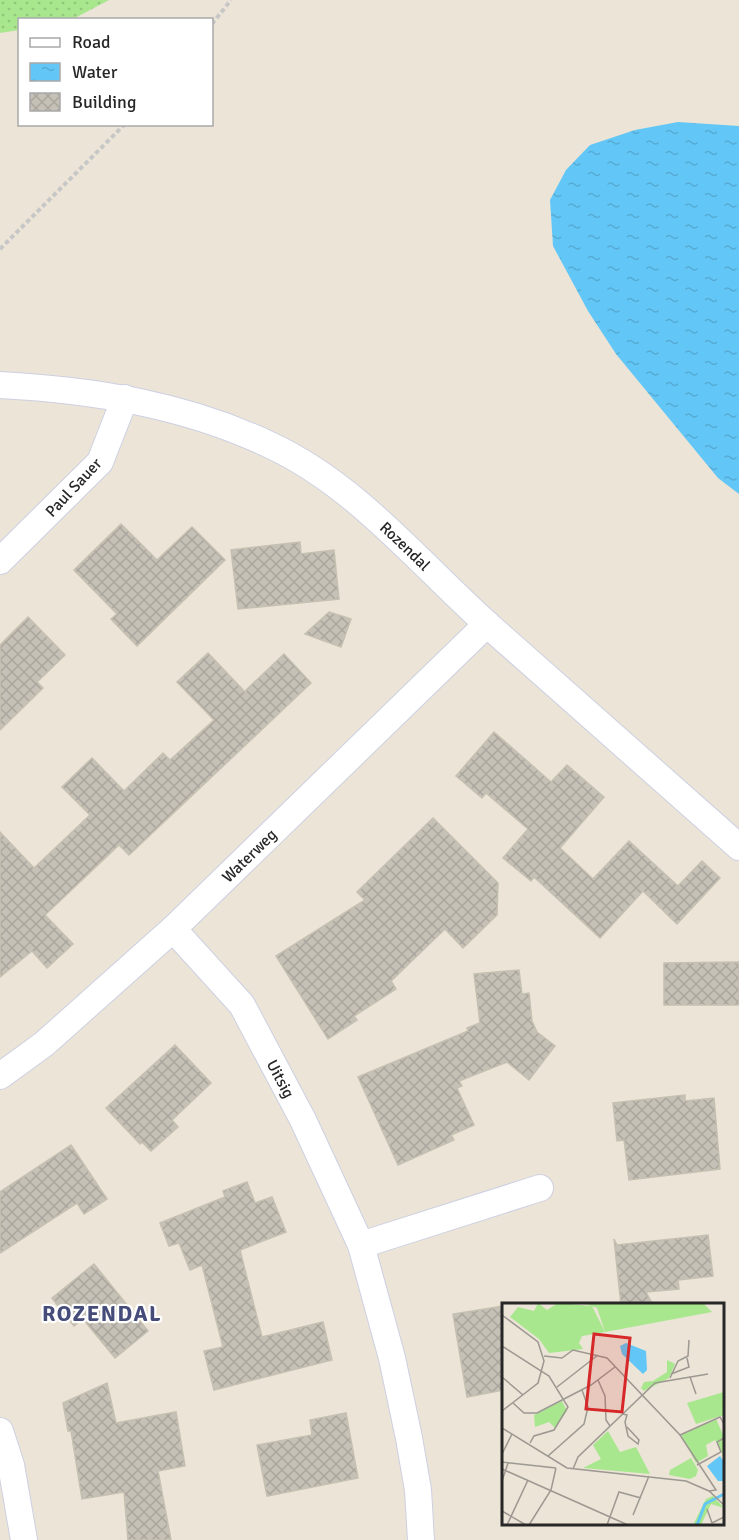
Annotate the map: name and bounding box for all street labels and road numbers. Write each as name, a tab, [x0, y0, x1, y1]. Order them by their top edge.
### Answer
street label: Paul Sauer	[41, 454, 106, 521]
street label: Rozendal	[375, 518, 434, 576]
street label: Waterweg	[218, 825, 281, 887]
street label: Uitsig	[262, 1057, 298, 1102]

